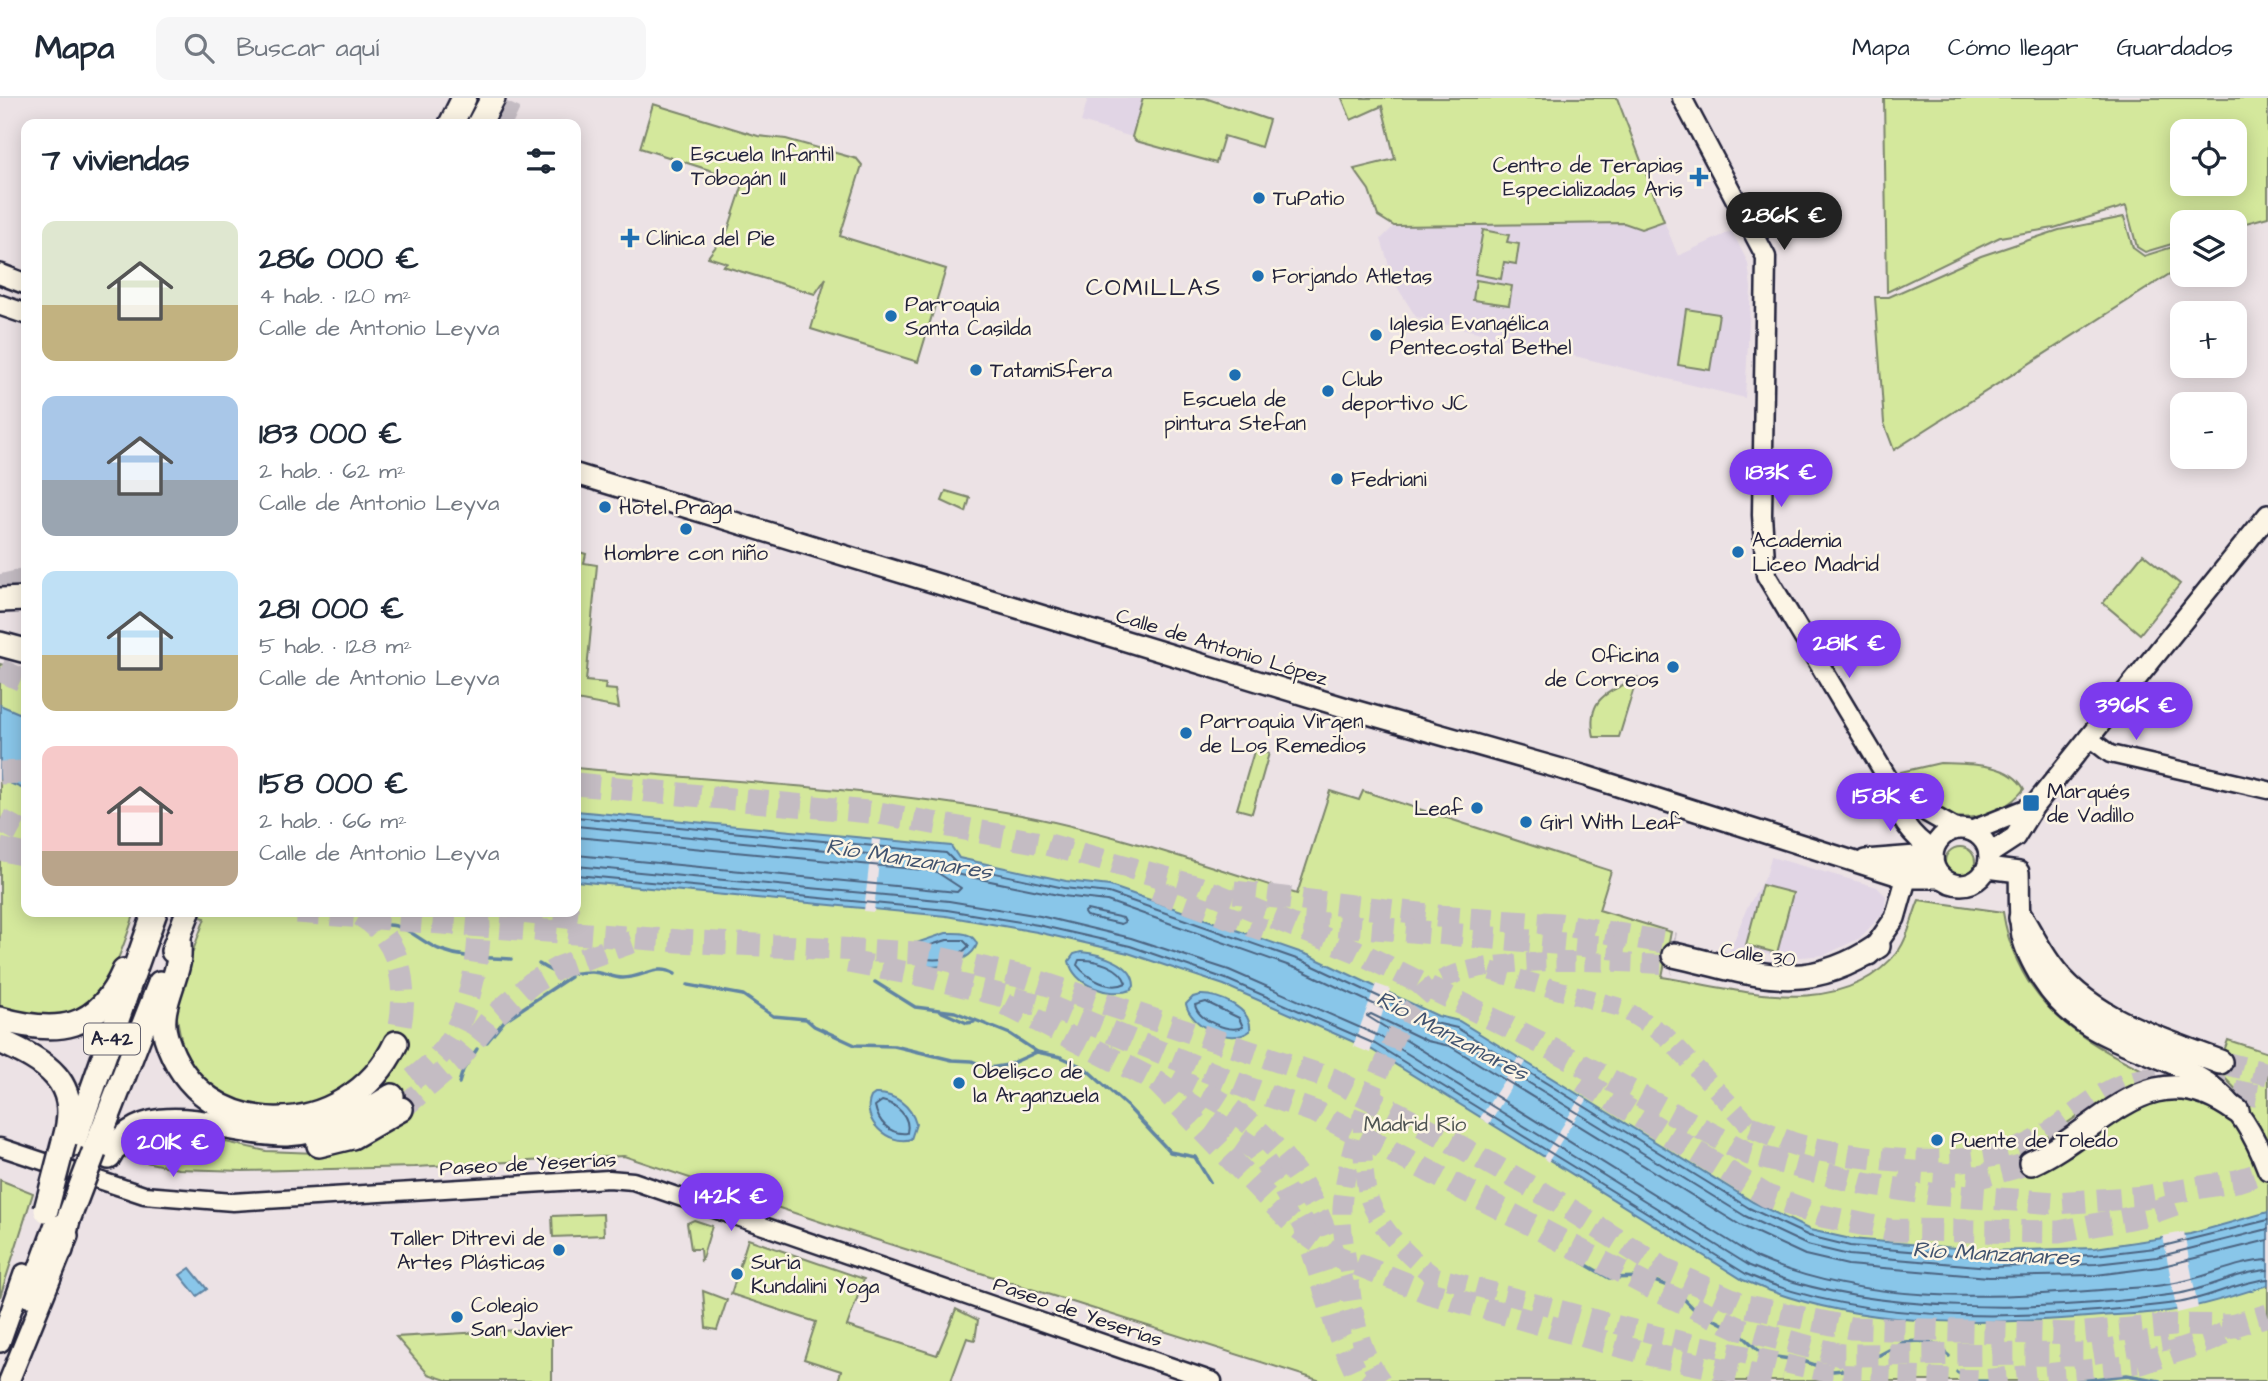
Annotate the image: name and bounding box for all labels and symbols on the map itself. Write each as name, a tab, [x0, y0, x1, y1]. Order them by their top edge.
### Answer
place label: Escuela Infantil Tobogán II	[691, 140, 834, 195]
place label: Centro de Terapias Especializadas Aris	[1493, 151, 1683, 205]
marker: Escuela Infantil Tobogán II	[669, 158, 685, 174]
marker: Centro de Terapias Especializadas Aris	[1689, 167, 1709, 187]
place label: TuPatio	[1273, 184, 1344, 213]
marker: TuPatio	[1251, 190, 1267, 206]
pin: 286K €	[1727, 192, 1841, 252]
place label: Clínica del Pie	[646, 224, 775, 253]
marker: Clínica del Pie	[620, 228, 640, 248]
place label: Forjando Atletas	[1272, 262, 1432, 291]
marker: Forjando Atletas	[1250, 268, 1266, 284]
district label: COMILLAS	[1086, 271, 1222, 305]
place label: Parroquia Santa Casilda	[905, 290, 1032, 343]
marker: Parroquia Santa Casilda	[883, 308, 899, 324]
place label: Iglesia Evangélica Pentecostal Bethel	[1390, 309, 1571, 362]
marker: Iglesia Evangélica Pentecostal Bethel	[1368, 327, 1384, 343]
place label: TatamiSfera	[990, 356, 1112, 385]
marker: TatamiSfera	[968, 362, 984, 378]
place label: Club deportivo JC	[1342, 365, 1468, 419]
marker: Escuela de pintura Stefan	[1227, 367, 1243, 383]
marker: Club deportivo JC	[1320, 383, 1336, 399]
place label: Escuela de pintura Stefan	[1164, 385, 1306, 439]
pin: 183K €	[1724, 450, 1838, 509]
place label: Fedriani	[1351, 465, 1427, 494]
marker: Fedriani	[1329, 471, 1345, 487]
place label: Hotel Praga	[619, 493, 733, 524]
marker: Hotel Praga	[597, 499, 613, 515]
marker: Hombre con niño	[678, 521, 694, 537]
place label: Academia Liceo Madrid	[1752, 526, 1879, 579]
place label: Hombre con niño	[604, 539, 768, 568]
marker: Academia Liceo Madrid	[1730, 544, 1746, 560]
street label: Calle de Antonio López	[1112, 601, 1332, 694]
pin: 281K €	[1792, 620, 1906, 680]
place label: Oficina de Correos	[1545, 641, 1659, 694]
marker: Oficina de Correos	[1665, 659, 1681, 675]
pin: 396K €	[2079, 682, 2193, 742]
place label: Parroquia Virgen de Los Remedios	[1200, 707, 1366, 760]
marker: Parroquia Virgen de Los Remedios	[1178, 725, 1194, 741]
pin: 158K €	[1833, 774, 1947, 833]
place label: Marqués de Vadillo	[2047, 777, 2134, 830]
marker: Marqués de Vadillo	[2021, 793, 2041, 813]
place label: Leaf	[1414, 794, 1464, 823]
marker: Leaf	[1469, 800, 1485, 816]
place label: Girl With Leaf	[1540, 808, 1681, 837]
marker: Girl With Leaf	[1518, 814, 1534, 830]
water label: Río Manzanares	[824, 830, 996, 888]
street label: Calle 30	[1718, 935, 1798, 975]
water label: Río Manzanares	[1371, 983, 1535, 1090]
road number: A-42	[84, 1023, 140, 1054]
place label: Obelisco de la Arganzuela	[973, 1057, 1099, 1112]
marker: Obelisco de la Arganzuela	[951, 1075, 967, 1091]
park label: Madrid Río	[1364, 1110, 1467, 1139]
pin: 201K €	[116, 1119, 230, 1179]
place label: Puente de Toledo	[1951, 1126, 2118, 1155]
marker: Puente de Toledo	[1929, 1132, 1945, 1148]
street label: Paseo de Yeserías	[439, 1145, 617, 1183]
pin: 142K €	[674, 1174, 788, 1233]
place label: Taller Ditrevi de Artes Plásticas	[390, 1224, 545, 1277]
water label: Río Manzanares	[1912, 1234, 2082, 1274]
marker: Taller Ditrevi de Artes Plásticas	[551, 1242, 567, 1258]
place label: Suria Kundalini Yoga	[751, 1248, 880, 1303]
marker: Suria Kundalini Yoga	[729, 1266, 745, 1282]
street label: Paseo de Yeserías	[989, 1269, 1167, 1355]
place label: Colegio San Javier	[471, 1291, 573, 1344]
marker: Colegio San Javier	[449, 1309, 465, 1325]

